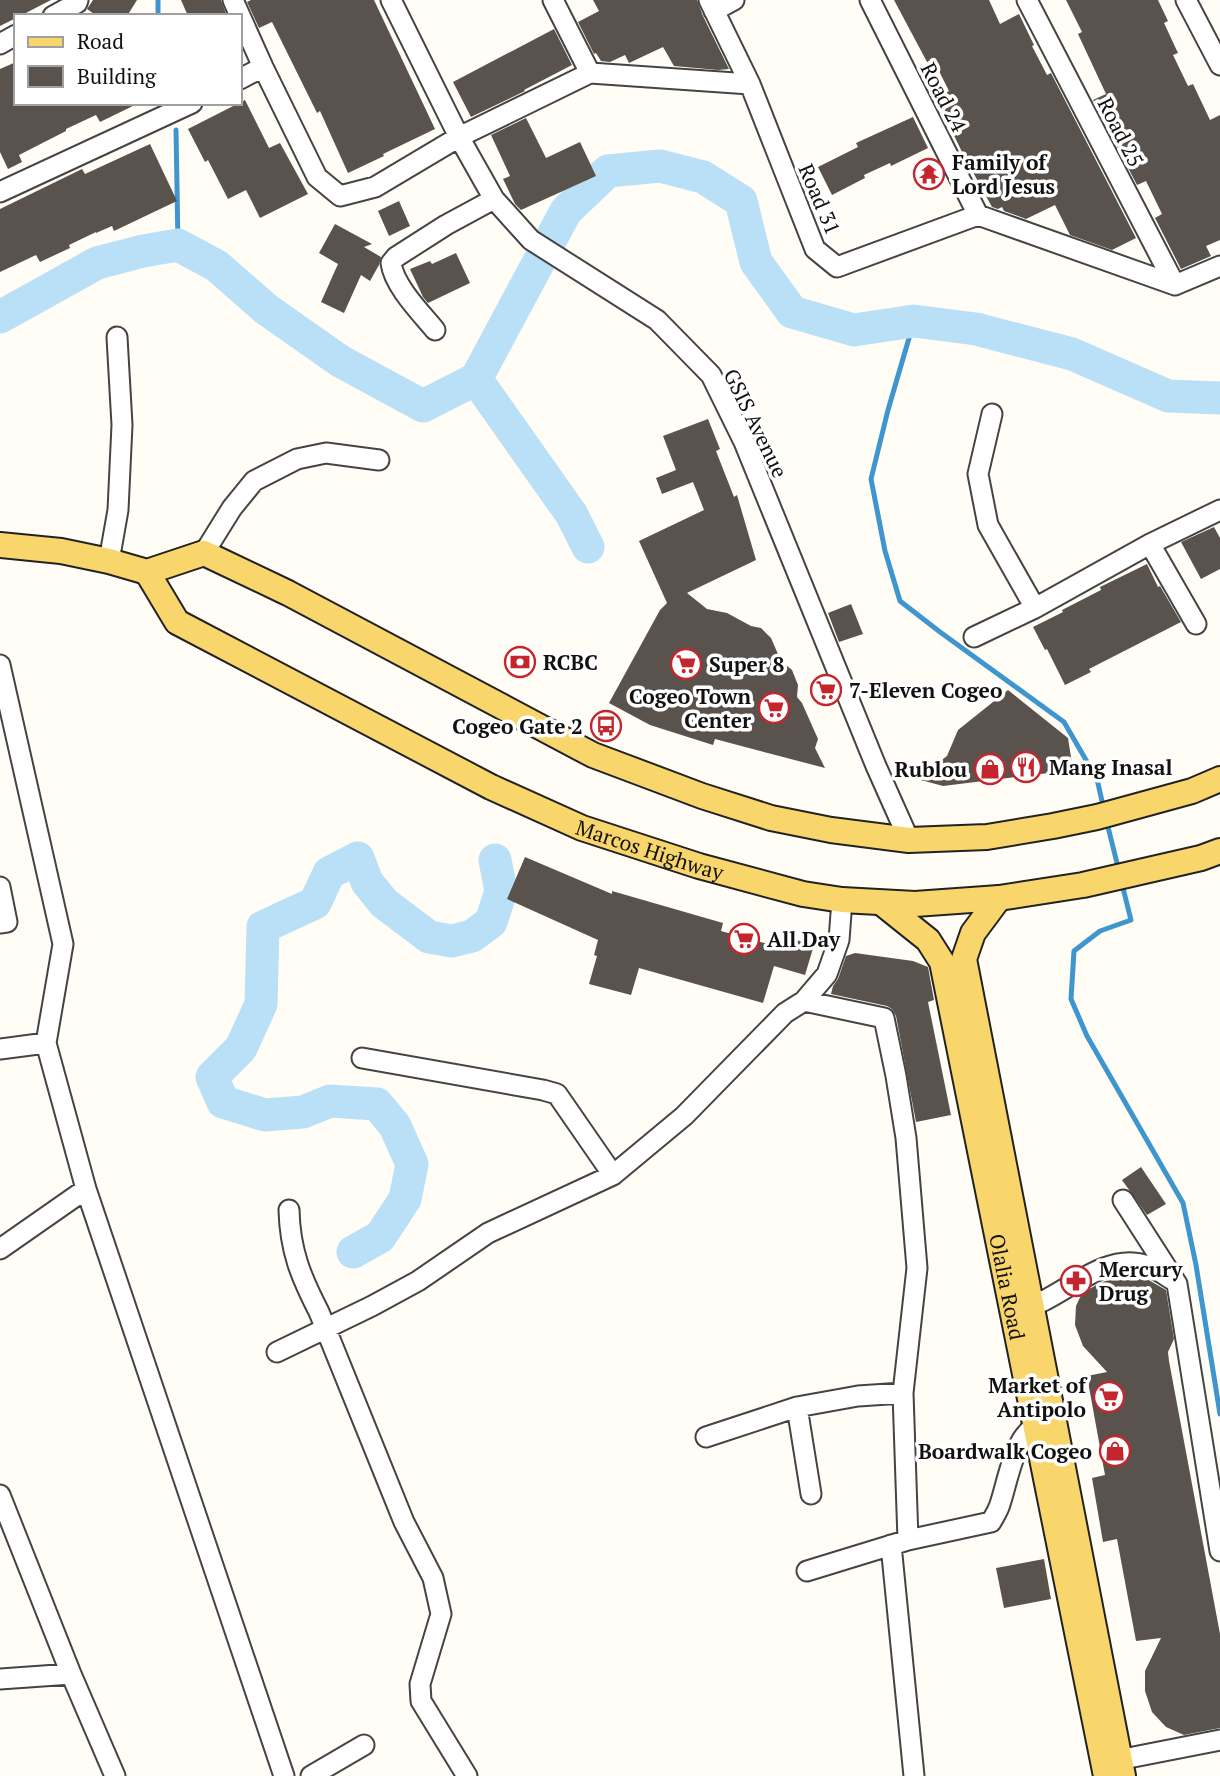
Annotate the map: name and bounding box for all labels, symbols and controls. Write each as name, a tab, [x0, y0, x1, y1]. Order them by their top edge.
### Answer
legend	[14, 14, 242, 105]
text: Road	[77, 27, 124, 55]
street label: Road 24	[915, 58, 974, 137]
text: Building	[77, 62, 157, 90]
street label: Road 25	[1092, 93, 1150, 171]
place label: Family of Lord Jesus	[952, 148, 1055, 200]
temple icon: Family of Lord Jesus	[912, 157, 946, 191]
street label: Road 31	[793, 159, 847, 239]
street label: GSIS Avenue	[718, 364, 794, 482]
bank icon: RCBC	[503, 645, 537, 679]
supermarket icon: Super 8	[669, 647, 703, 681]
place label: RCBC	[543, 648, 598, 676]
place label: Super 8	[709, 650, 785, 678]
supermarket icon: 7-Eleven Cogeo	[809, 673, 843, 707]
place label: 7-Eleven Cogeo	[849, 676, 1002, 704]
place label: Cogeo Town Center	[629, 682, 751, 734]
supermarket icon: Cogeo Town Center	[757, 691, 791, 725]
bus stop icon: Cogeo Gate 2	[589, 709, 623, 743]
place label: Cogeo Gate 2	[452, 712, 583, 740]
restaurant icon: Mang Inasal	[1009, 750, 1043, 784]
shop icon: Rublou	[973, 752, 1007, 786]
place label: Mang Inasal	[1049, 753, 1172, 781]
place label: Rublou	[894, 755, 967, 783]
street label: Marcos Highway	[572, 813, 727, 886]
supermarket icon: All Day	[727, 922, 761, 956]
place label: All Day	[767, 925, 841, 953]
street label: Olalia Road	[983, 1231, 1032, 1343]
place label: Mercury Drug	[1099, 1255, 1183, 1307]
pharmacy icon: Mercury Drug	[1059, 1264, 1093, 1298]
place label: Market of Antipolo	[988, 1371, 1088, 1423]
supermarket icon: Market of Antipolo	[1092, 1380, 1126, 1414]
shop icon: Boardwalk Cogeo	[1098, 1434, 1132, 1468]
place label: Boardwalk Cogeo	[918, 1437, 1092, 1465]

